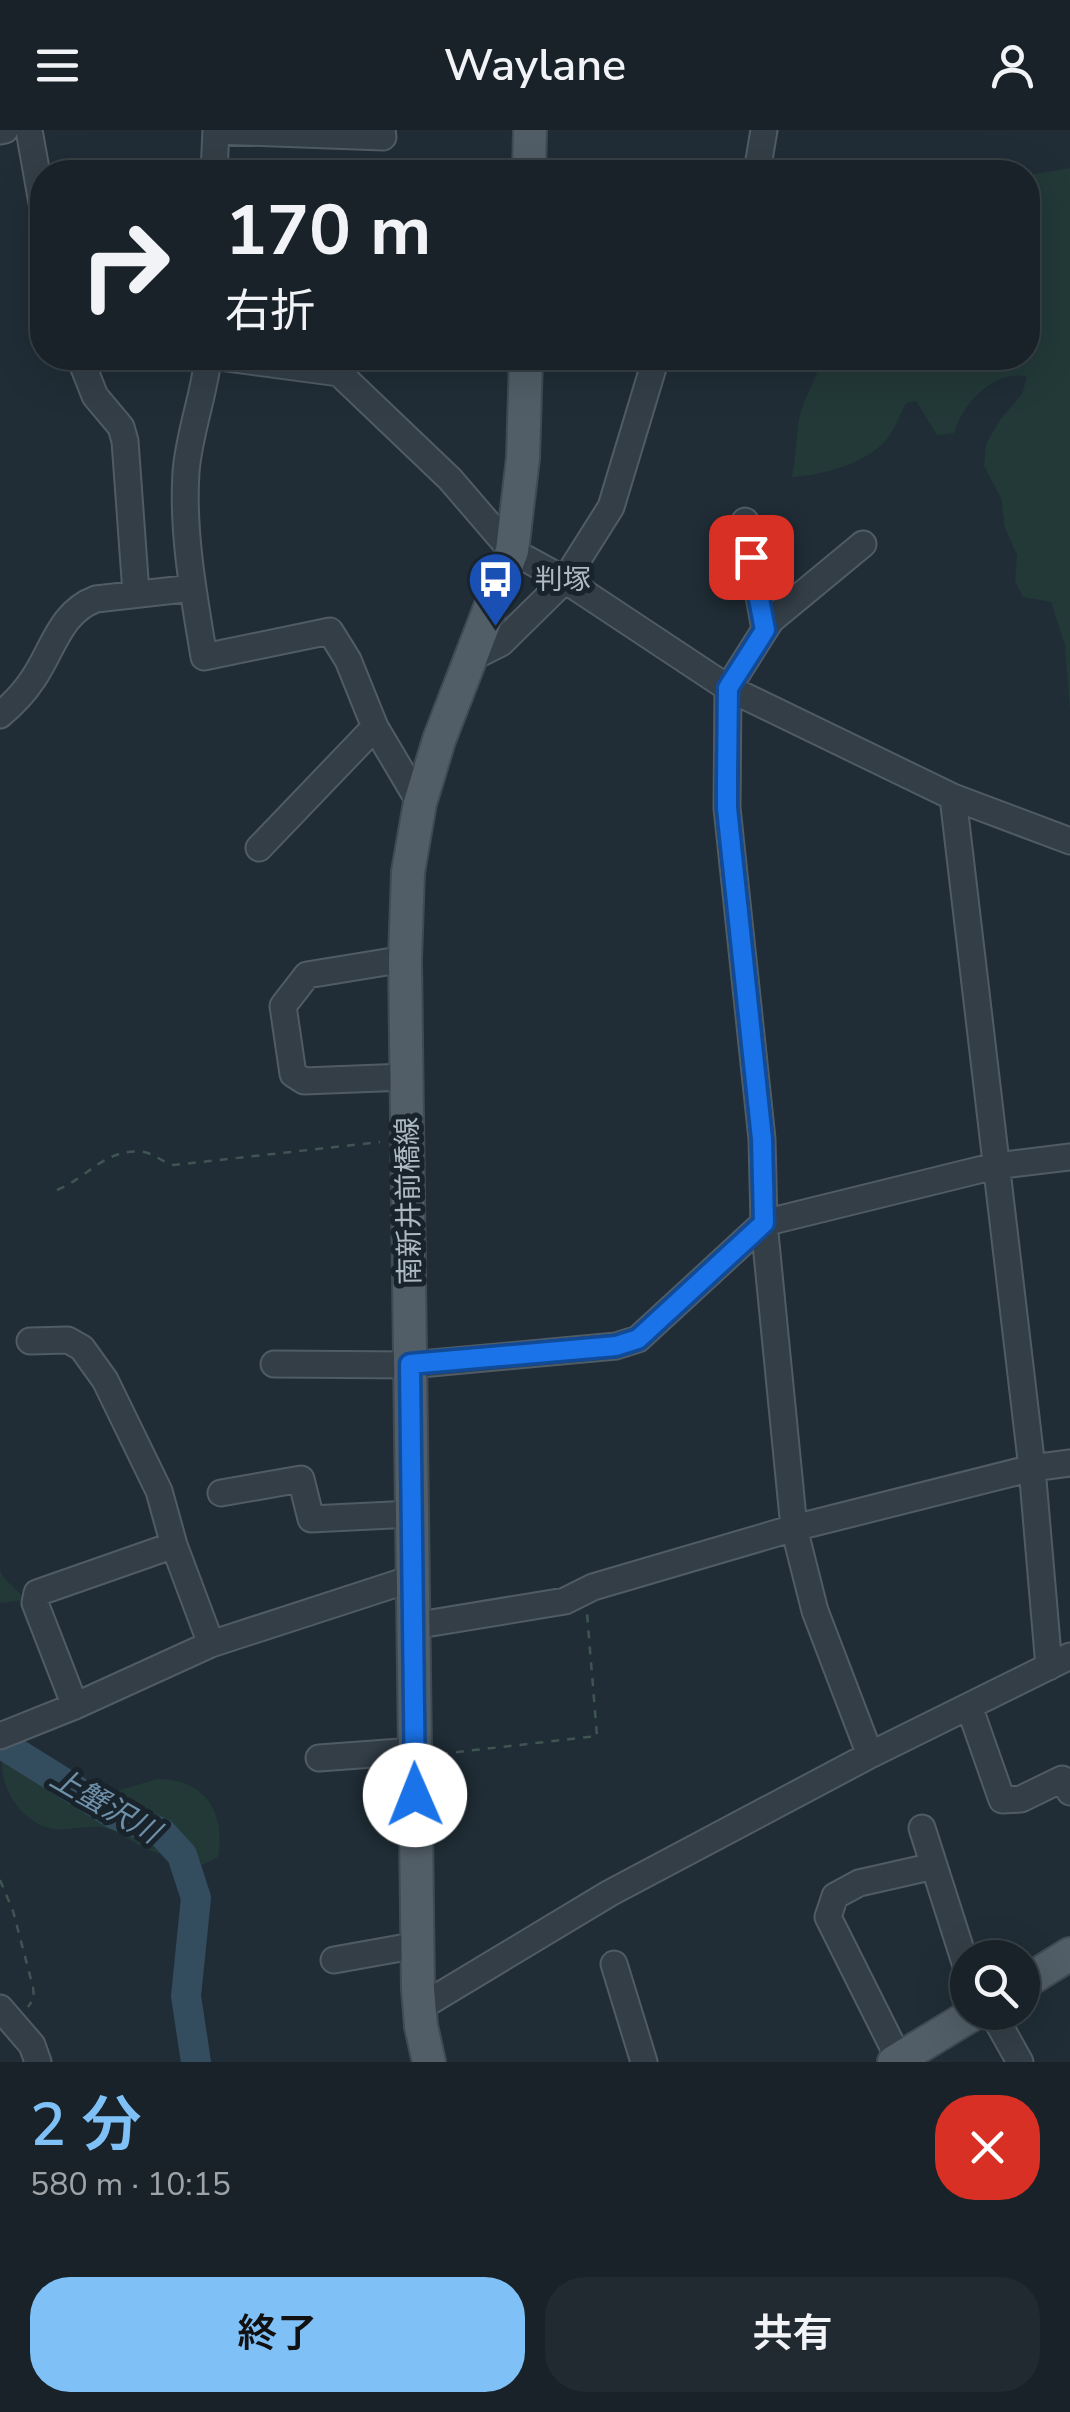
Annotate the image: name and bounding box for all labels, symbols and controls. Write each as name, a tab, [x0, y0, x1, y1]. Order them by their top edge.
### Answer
text: Waylane	[444, 35, 626, 96]
icon: menu	[30, 38, 85, 93]
icon: person	[985, 38, 1040, 93]
text: 170 m	[225, 183, 431, 279]
icon: right	[60, 200, 190, 330]
text: 右折	[225, 281, 315, 342]
pin	[709, 515, 794, 600]
icon: arrive	[724, 530, 779, 585]
bus stop icon: 判塚	[466, 549, 526, 628]
place label: 判塚	[535, 561, 591, 599]
street label: 南新井前橋線	[389, 1117, 429, 1285]
position arrow	[363, 1743, 467, 1847]
water label: 上蟹沢川	[43, 1758, 170, 1855]
map controls	[950, 1940, 1040, 2030]
button: search	[950, 1940, 1040, 2030]
text: 2 分	[30, 2084, 142, 2166]
button: close	[935, 2095, 1040, 2200]
text: 580 m · 10:15	[30, 2163, 231, 2206]
button: 終了	[30, 2277, 525, 2392]
button: 共有	[545, 2277, 1040, 2392]

